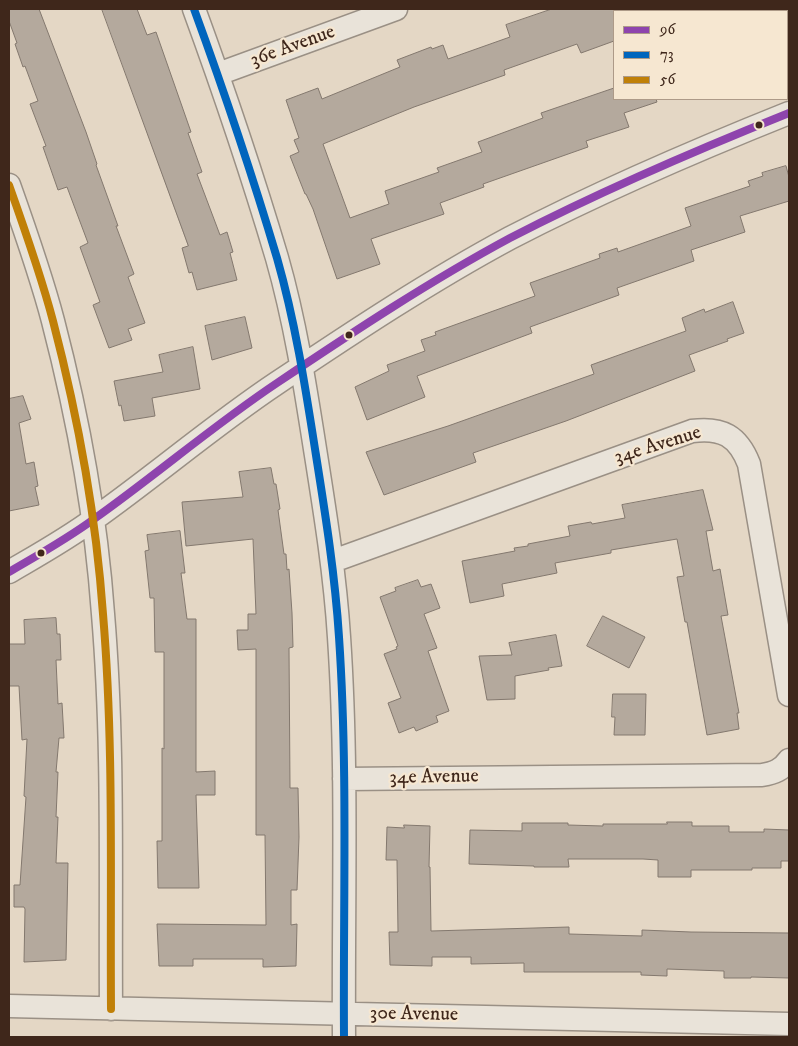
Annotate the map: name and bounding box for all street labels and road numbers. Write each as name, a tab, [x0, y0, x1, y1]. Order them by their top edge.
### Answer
street label: 36e Avenue	[247, 21, 339, 73]
street label: 34e Avenue	[612, 421, 704, 471]
street label: 34e Avenue	[389, 765, 479, 791]
street label: 30e Avenue	[370, 1002, 458, 1028]

